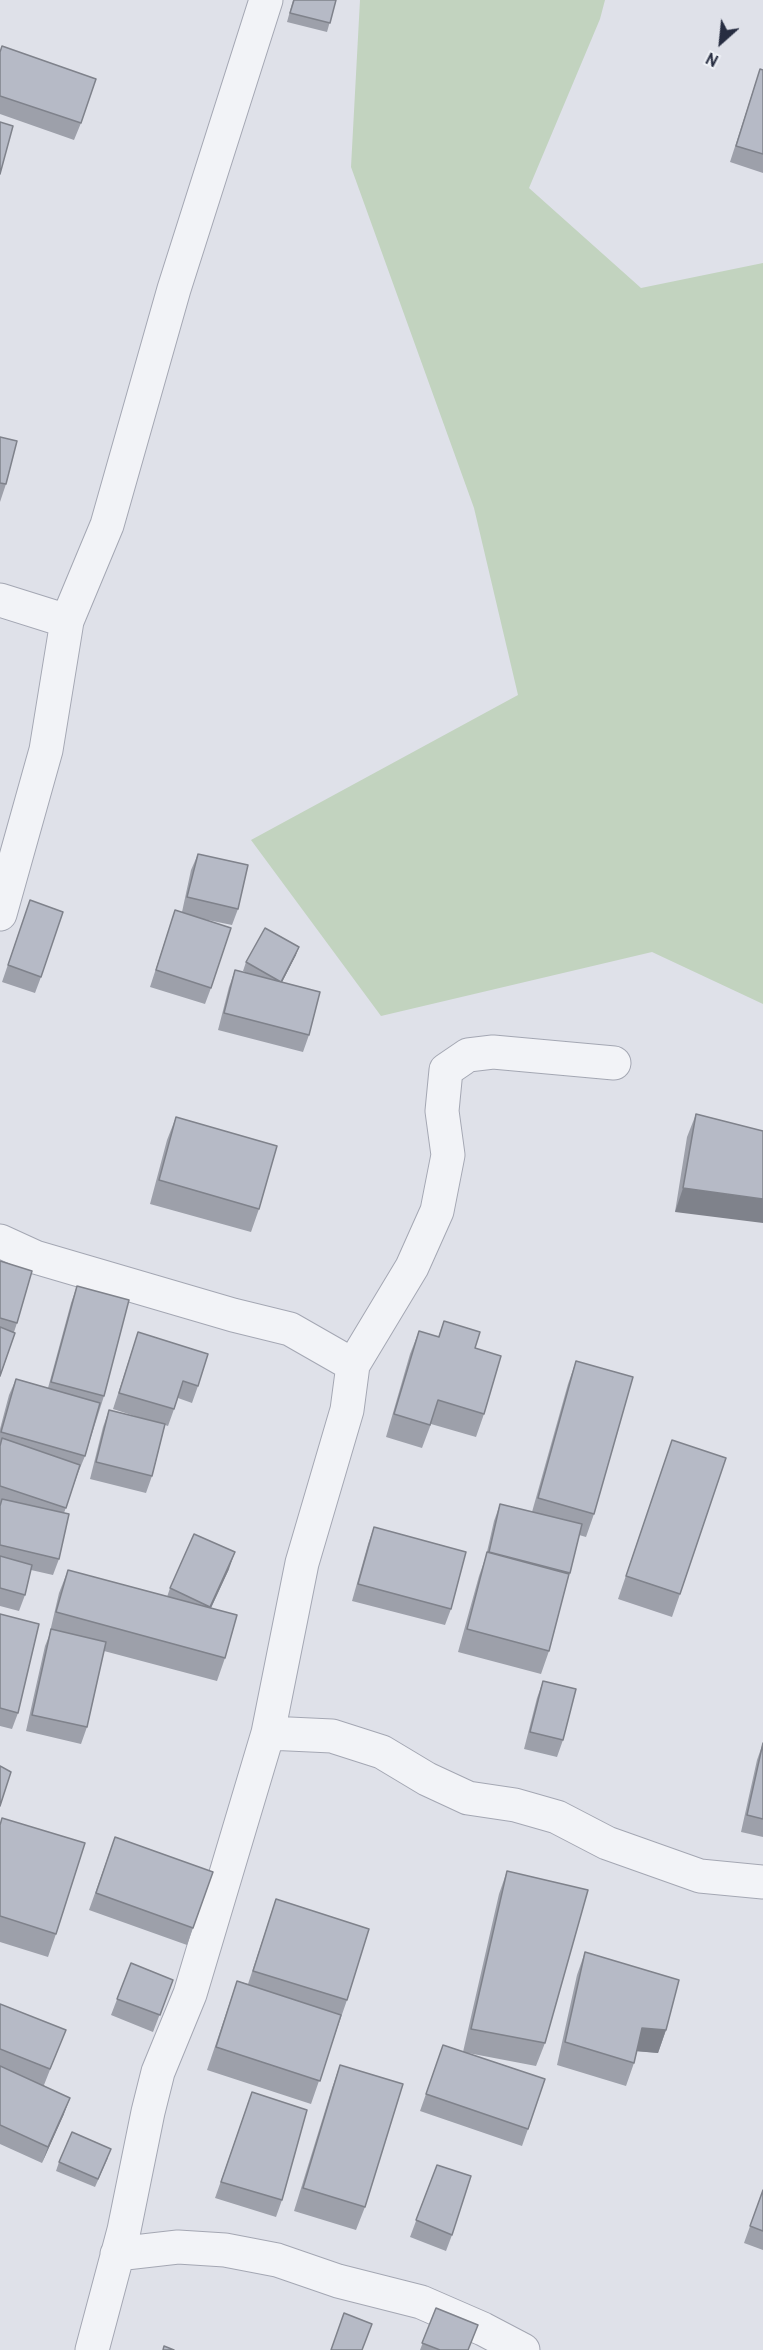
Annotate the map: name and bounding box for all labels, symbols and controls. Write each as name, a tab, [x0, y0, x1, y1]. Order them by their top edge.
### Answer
north arrow	[691, 12, 751, 72]
text: N	[703, 47, 722, 70]

